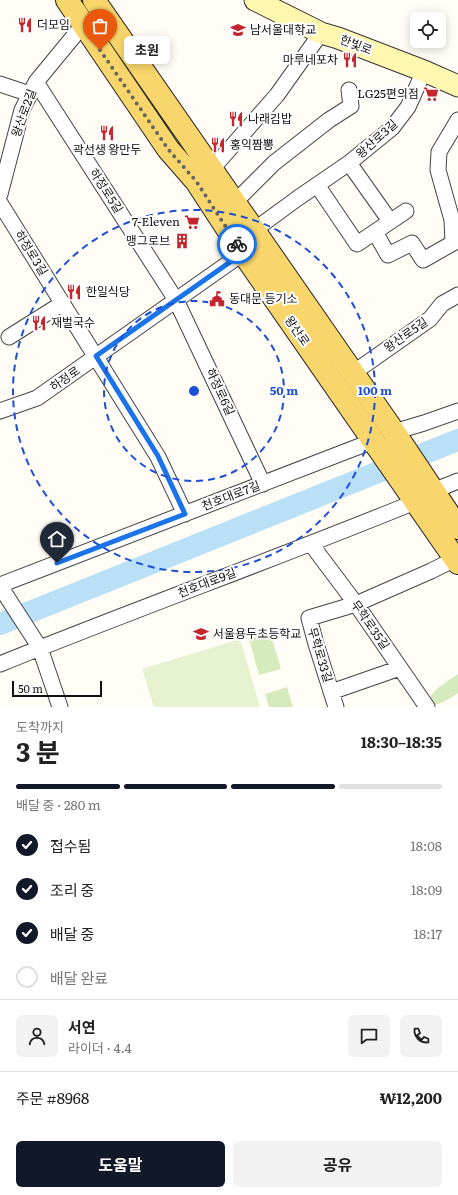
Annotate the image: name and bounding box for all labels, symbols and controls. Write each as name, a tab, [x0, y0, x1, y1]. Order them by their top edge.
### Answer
pin	[83, 9, 117, 50]
map controls	[410, 12, 446, 48]
button: locate	[410, 12, 446, 48]
place label: 더모임	[37, 15, 70, 33]
icon: bag	[89, 15, 111, 37]
restaurant icon: 더모임	[16, 16, 34, 34]
place label: 남서울대학교	[250, 20, 316, 38]
school or university icon: 남서울대학교	[229, 21, 247, 39]
street label: 한빛로	[338, 30, 375, 58]
callout: 초원	[124, 36, 170, 64]
text: 초원	[135, 40, 159, 59]
place label: 마루네포차	[283, 50, 338, 68]
restaurant icon: 마루네포차	[341, 51, 359, 69]
place label: LG25편의점	[357, 84, 419, 102]
supermarket icon: LG25편의점	[422, 85, 440, 103]
street label: 왕산로2길	[6, 86, 40, 139]
place label: 나래김밥	[248, 109, 292, 127]
restaurant icon: 나래김밥	[227, 110, 245, 128]
street label: 왕산로3길	[351, 115, 401, 162]
restaurant icon: 곽선생 왕만두	[98, 124, 116, 142]
place label: 홍익짬뽕	[230, 135, 274, 153]
restaurant icon: 홍익짬뽕	[209, 136, 227, 154]
place label: 곽선생 왕만두	[73, 140, 141, 158]
street label: 하정로5길	[86, 164, 128, 216]
place label: 7-Eleven	[132, 212, 180, 230]
supermarket icon: 7-Eleven	[183, 213, 201, 231]
courier	[217, 224, 257, 264]
street label: 하정로3길	[11, 226, 53, 279]
place label: 맹그로브	[126, 231, 170, 249]
building icon: 맹그로브	[173, 232, 191, 250]
icon: bike	[226, 233, 248, 255]
place label: 한일식당	[86, 282, 130, 300]
restaurant icon: 한일식당	[65, 283, 83, 301]
place label: 동대문 등기소	[229, 289, 298, 307]
public building icon: 동대문 등기소	[208, 290, 226, 308]
street label: 왕산로	[281, 312, 315, 349]
street label: 왕산로5길	[380, 312, 431, 356]
place label: 재벌국수	[51, 313, 95, 331]
restaurant icon: 재벌국수	[30, 314, 48, 332]
street label: 하정로	[46, 361, 83, 395]
street label: 하정로6길	[202, 365, 240, 418]
text: 50 m	[270, 381, 298, 399]
text: 100 m	[358, 381, 392, 399]
centre of rings	[187, 384, 201, 398]
street label: 천호대로7길	[199, 476, 262, 514]
pin	[40, 522, 74, 563]
icon: home	[46, 528, 68, 550]
street label: 천호대로9길	[175, 563, 239, 601]
street label: 무학로35길	[347, 596, 394, 653]
place label: 서울용두초등학교	[213, 624, 301, 642]
school or university icon: 서울용두초등학교	[192, 625, 210, 643]
street label: 무학로33길	[304, 625, 338, 685]
scale bar	[12, 679, 102, 698]
text: 50 m	[18, 680, 43, 696]
text: 도착까지	[16, 717, 64, 736]
text: 18:30–18:35	[361, 730, 442, 753]
text: 3 분	[16, 731, 60, 770]
text: 배달 중 · 280 m	[16, 795, 101, 814]
icon: check	[16, 834, 38, 856]
text: 접수됨	[50, 834, 91, 857]
text: 18:08	[411, 836, 442, 855]
icon: check	[16, 878, 38, 900]
text: 조리 중	[50, 878, 94, 901]
text: 18:09	[411, 880, 442, 899]
icon: check	[16, 922, 38, 944]
text: 배달 중	[50, 922, 94, 945]
text: 18:17	[414, 924, 442, 943]
text: 배달 완료	[50, 966, 108, 989]
button: person	[16, 1015, 58, 1057]
text: 서연	[68, 1015, 96, 1038]
button: chat	[348, 1015, 390, 1057]
button: phone	[400, 1015, 442, 1057]
text: 라이더 · 4.4	[68, 1038, 132, 1057]
text: 주문 #8968	[16, 1086, 89, 1109]
text: ₩12,200	[380, 1086, 442, 1109]
button: 도움말	[16, 1141, 225, 1187]
button: 공유	[233, 1141, 442, 1187]

